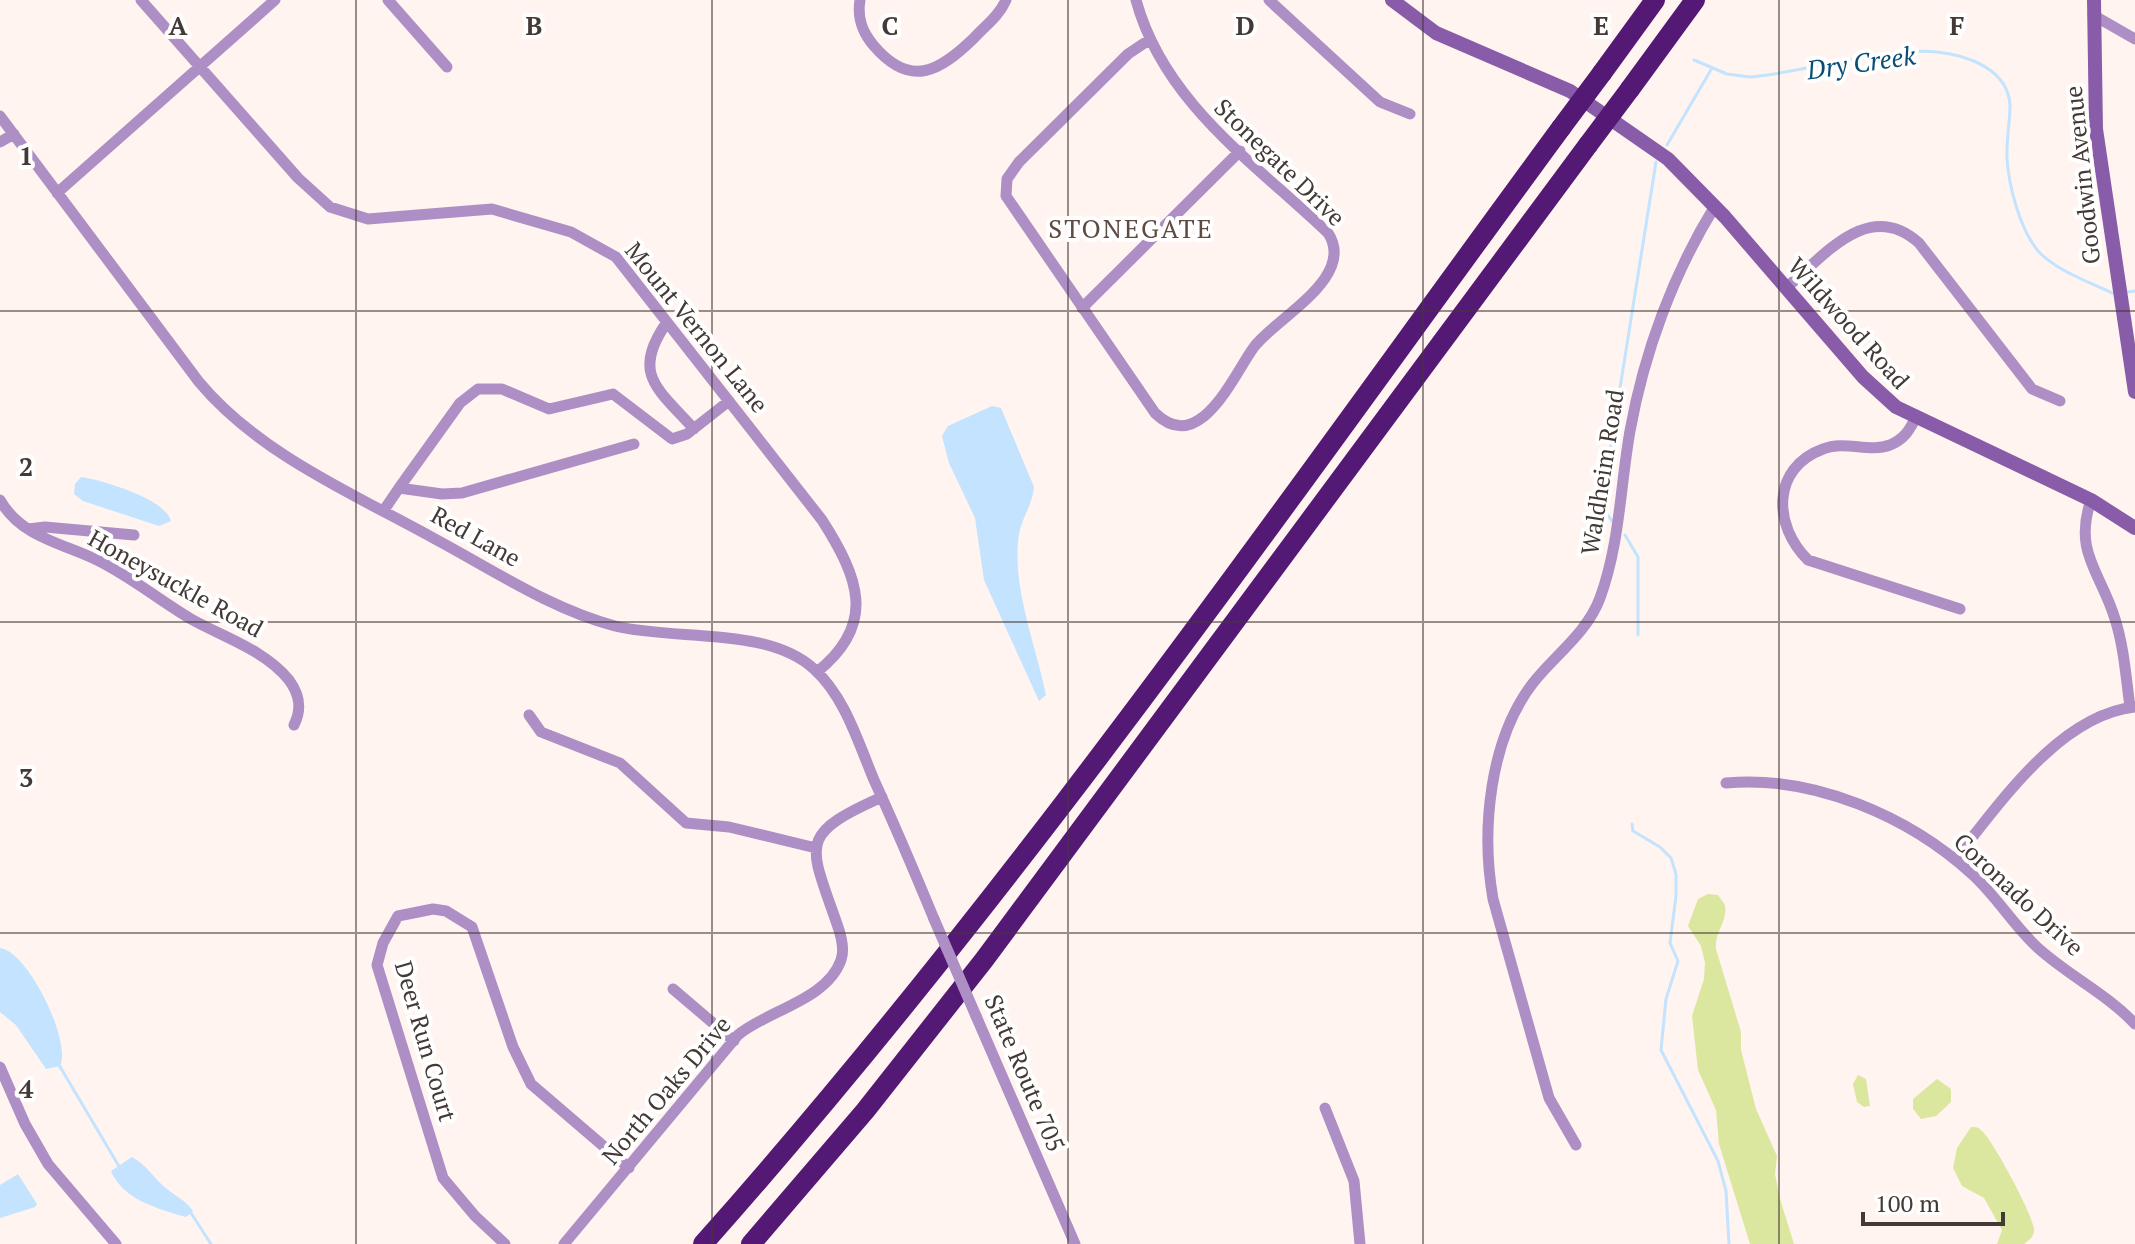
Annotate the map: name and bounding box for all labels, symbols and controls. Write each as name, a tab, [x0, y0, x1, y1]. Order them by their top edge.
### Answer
text: A	[169, 8, 188, 42]
text: B	[526, 8, 542, 42]
text: C	[882, 8, 898, 42]
text: D	[1235, 8, 1255, 42]
text: E	[1593, 8, 1609, 42]
text: F	[1950, 8, 1965, 42]
water label: Dry Creek	[1803, 37, 1918, 87]
street label: Goodwin Avenue	[2057, 84, 2107, 266]
street label: Stonegate Drive	[1208, 91, 1352, 233]
text: 1	[19, 138, 33, 172]
district label: STONEGATE	[1048, 211, 1214, 245]
street label: Mount Vernon Lane	[618, 235, 776, 419]
street label: Wildwood Road	[1781, 250, 1917, 396]
street label: Waldheim Road	[1573, 387, 1631, 557]
text: 2	[19, 449, 33, 483]
street label: Red Lane	[426, 498, 526, 574]
street label: Honeysuckle Road	[83, 522, 269, 644]
text: 3	[19, 760, 33, 794]
street label: Coronado Drive	[1947, 825, 2091, 963]
street label: Deer Run Court	[388, 957, 464, 1125]
street label: State Route 705	[977, 990, 1073, 1156]
street label: North Oaks Drive	[594, 1009, 738, 1171]
text: 4	[19, 1071, 34, 1105]
scale bar	[1863, 1176, 2003, 1226]
text: 100 m	[1875, 1187, 1940, 1219]

